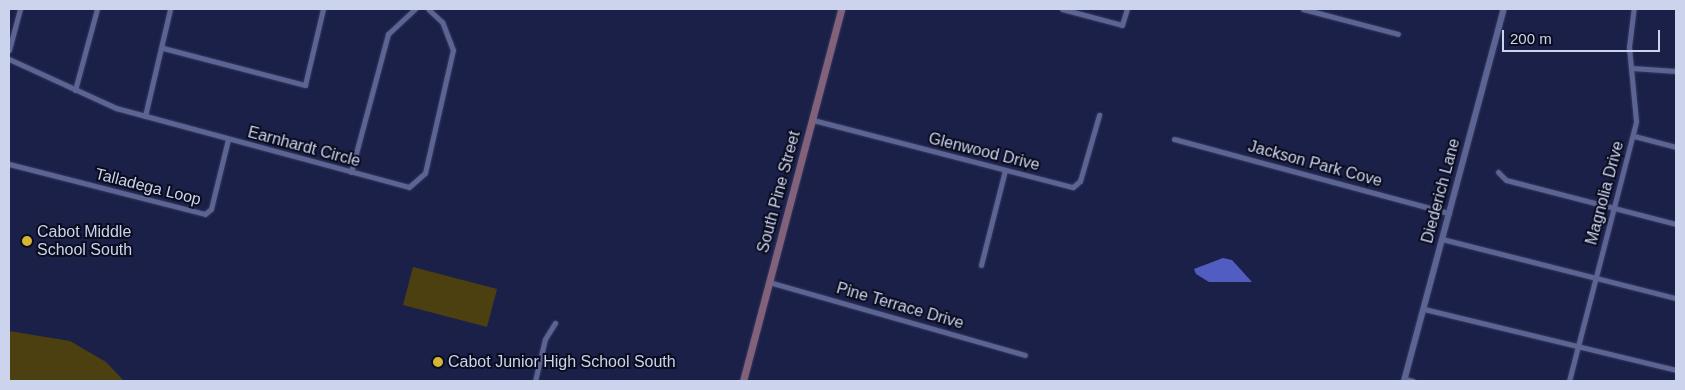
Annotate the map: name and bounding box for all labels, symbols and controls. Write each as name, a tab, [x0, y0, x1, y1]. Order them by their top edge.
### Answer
scale bar	[1505, 20, 1662, 52]
text: 200 m	[1510, 30, 1552, 47]
street label: Earnhardt Circle	[246, 123, 362, 171]
street label: South Pine Street	[753, 129, 805, 255]
street label: Glenwood Drive	[926, 129, 1042, 175]
street label: Jackson Park Cove	[1246, 137, 1384, 191]
street label: Diederich Lane	[1418, 137, 1464, 245]
street label: Magnolia Drive	[1582, 139, 1628, 247]
street label: Talladega Loop	[93, 165, 203, 209]
place label: Cabot Middle School South	[37, 222, 132, 260]
marker: Cabot Middle School South	[21, 235, 33, 247]
street label: Pine Terrace Drive	[834, 279, 966, 333]
place label: Cabot Junior High School South	[448, 352, 676, 372]
marker: Cabot Junior High School South	[432, 356, 444, 368]

